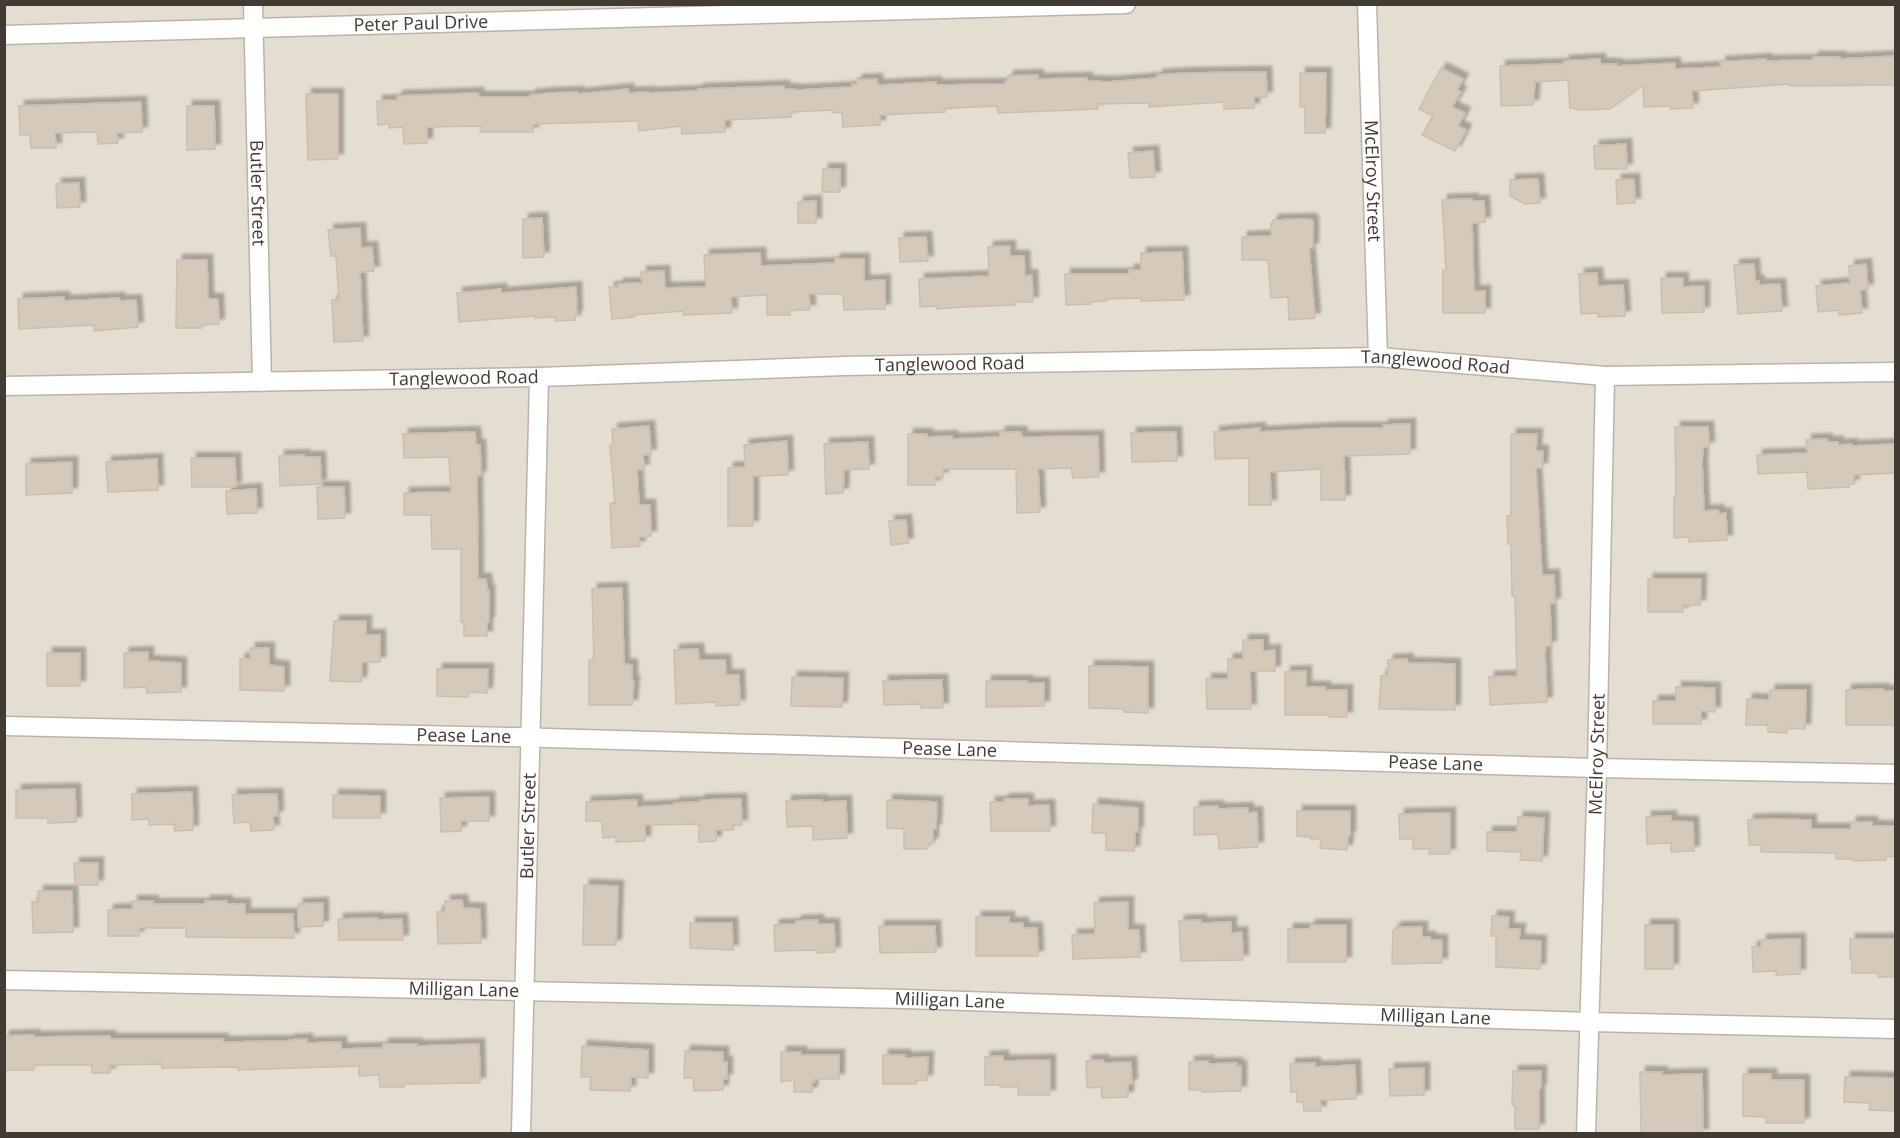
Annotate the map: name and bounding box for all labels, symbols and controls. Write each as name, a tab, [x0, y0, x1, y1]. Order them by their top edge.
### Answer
street label: Peter Paul Drive	[353, 9, 488, 36]
street label: McElroy Street	[1360, 120, 1387, 242]
street label: Butler Street	[245, 140, 272, 246]
street label: Tanglewood Road	[1361, 344, 1511, 379]
street label: Tanglewood Road	[875, 350, 1025, 376]
street label: Tanglewood Road	[389, 364, 539, 391]
street label: McElroy Street	[1583, 693, 1610, 815]
street label: Pease Lane	[416, 722, 512, 748]
street label: Pease Lane	[902, 735, 998, 762]
street label: Pease Lane	[1388, 749, 1483, 776]
street label: Butler Street	[514, 773, 541, 879]
street label: Milligan Lane	[408, 976, 519, 1002]
street label: Milligan Lane	[894, 986, 1005, 1013]
street label: Milligan Lane	[1380, 1002, 1491, 1030]

